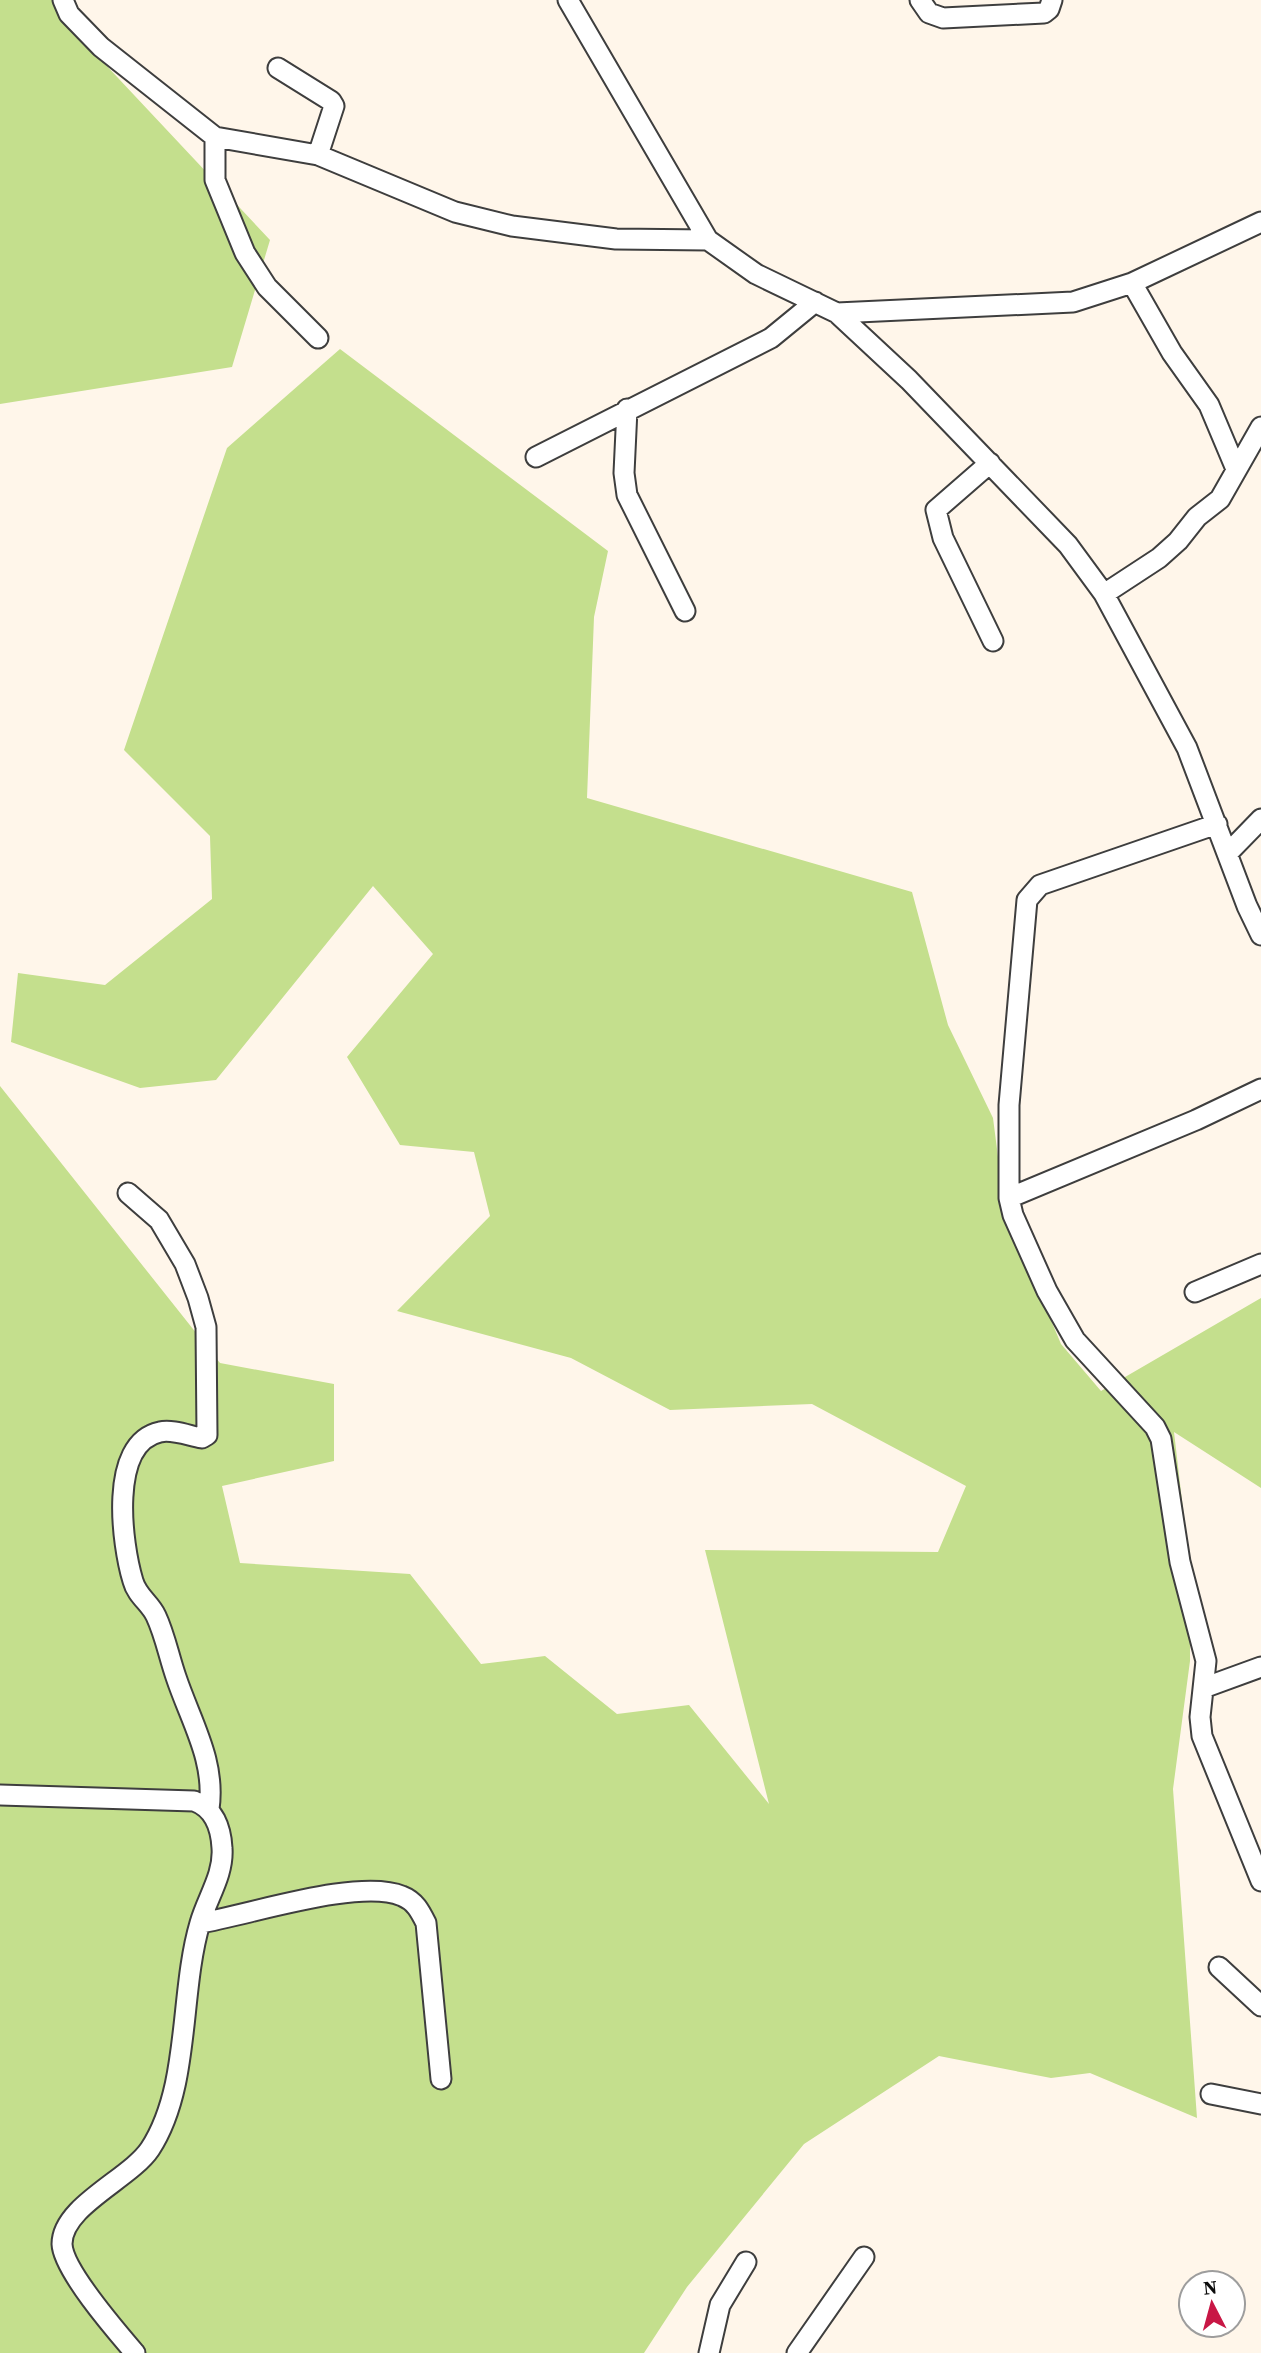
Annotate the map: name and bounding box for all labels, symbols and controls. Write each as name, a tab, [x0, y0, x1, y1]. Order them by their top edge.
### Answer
north arrow	[1177, 2269, 1247, 2339]
text: N	[1202, 2273, 1219, 2301]

